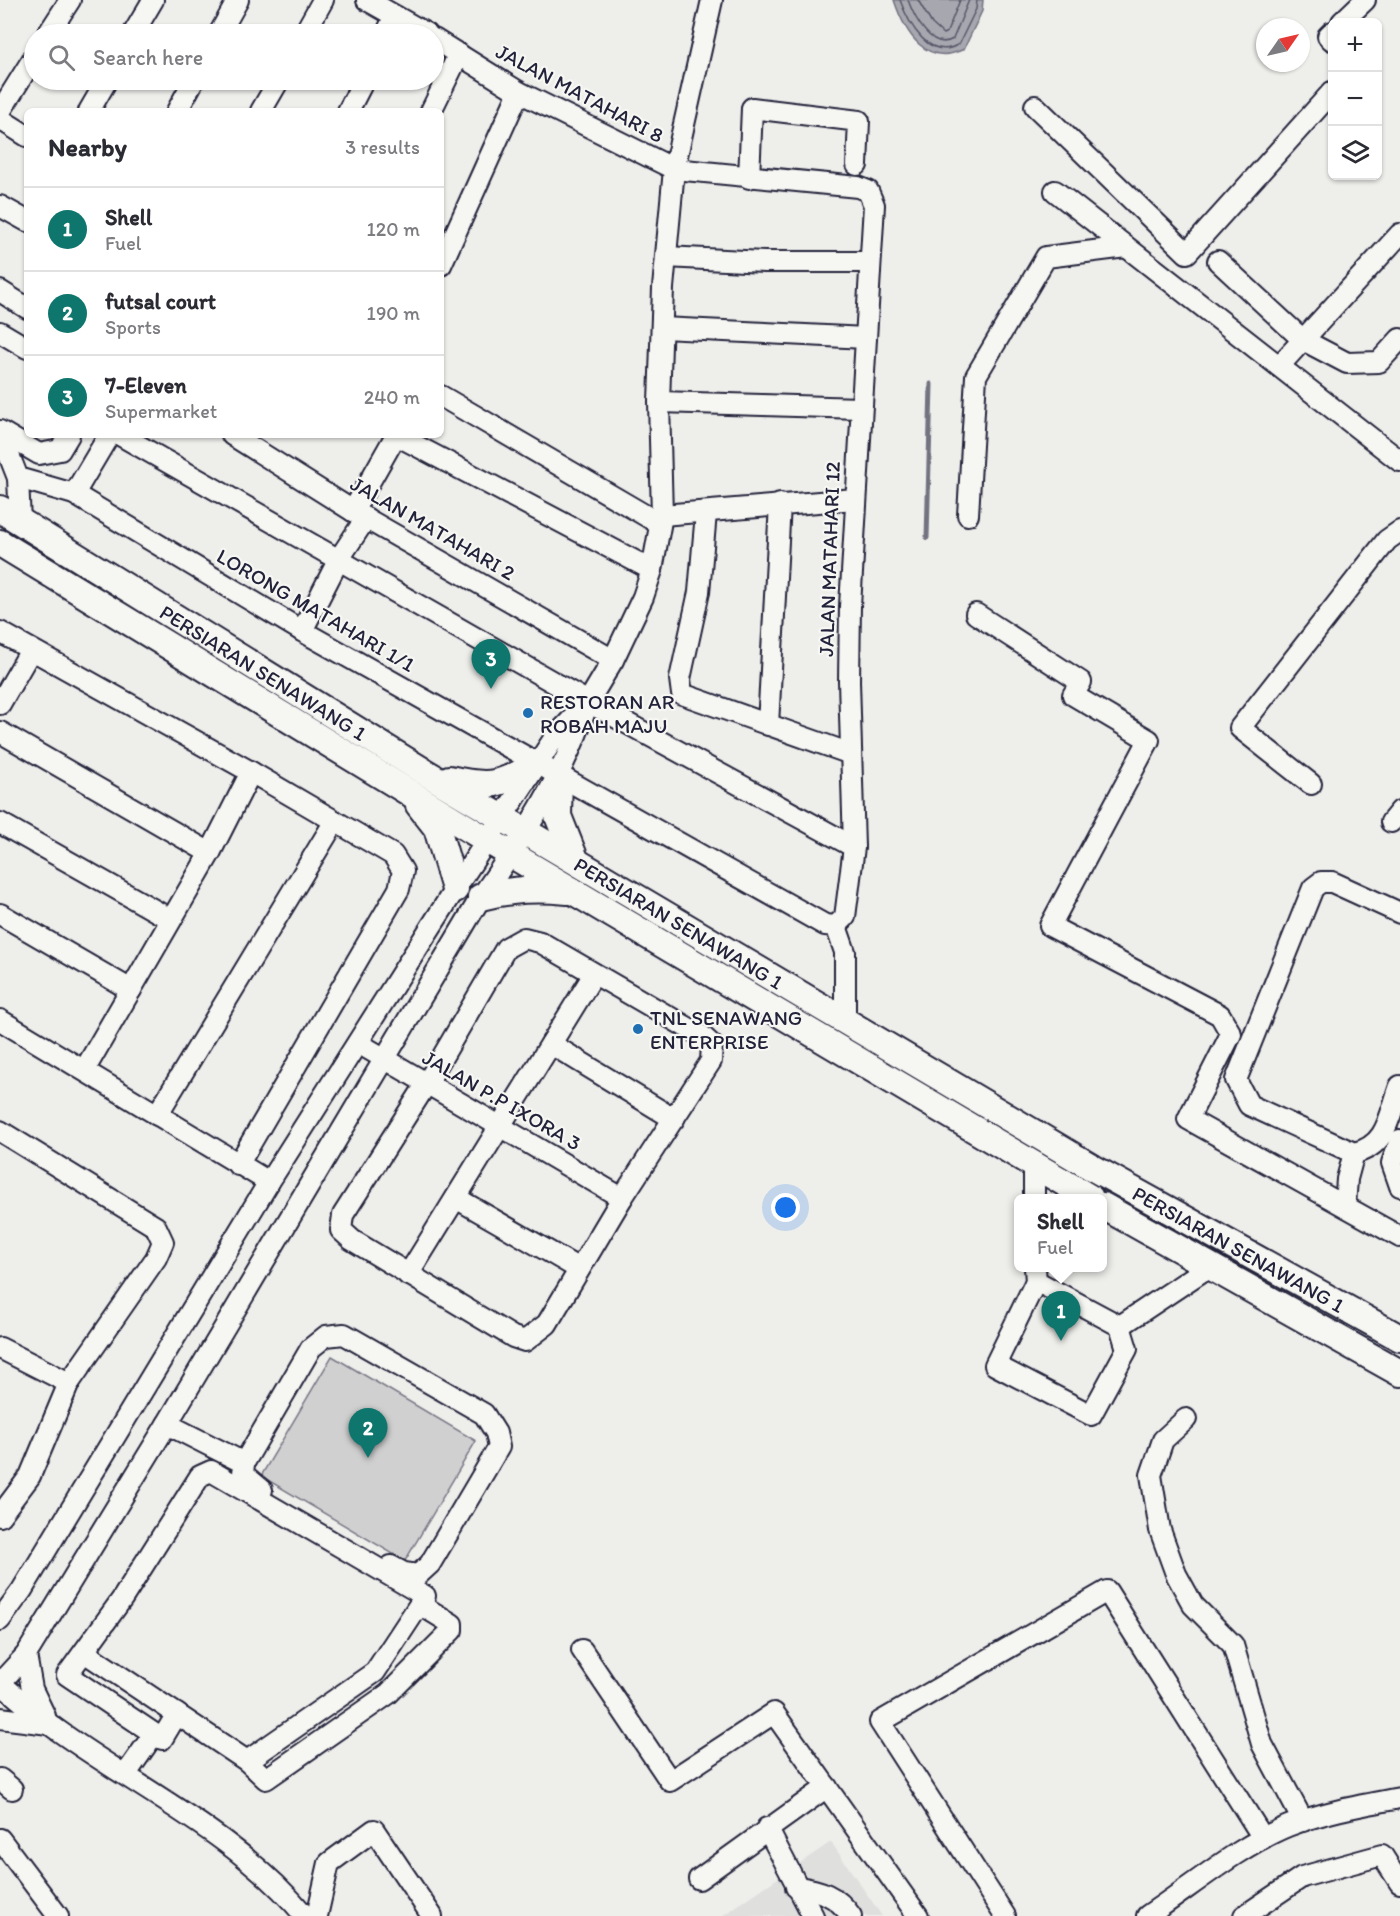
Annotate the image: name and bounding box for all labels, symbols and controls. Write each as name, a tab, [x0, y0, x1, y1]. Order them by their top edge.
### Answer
north arrow	[1256, 18, 1310, 72]
map controls	[1328, 18, 1382, 180]
button: +	[1328, 18, 1382, 72]
search box	[24, 24, 444, 90]
street label: JALAN MATAHARI 8	[492, 38, 668, 148]
icon: search	[45, 41, 78, 74]
text: Search here	[93, 44, 203, 71]
button: −	[1328, 72, 1382, 126]
button: layers	[1328, 126, 1382, 180]
text: Nearby	[48, 131, 127, 163]
text: 3 results	[345, 135, 420, 159]
text: Shell	[105, 204, 152, 231]
text: 1	[63, 217, 72, 241]
text: 120 m	[367, 217, 420, 241]
text: Fuel	[105, 231, 141, 255]
text: futsal court	[105, 288, 216, 315]
text: 2	[62, 301, 73, 325]
text: 190 m	[367, 301, 420, 325]
text: Sports	[105, 315, 161, 339]
text: 7-Eleven	[105, 372, 187, 399]
text: 3	[62, 385, 73, 409]
text: 240 m	[364, 385, 420, 409]
text: Supermarket	[105, 399, 217, 423]
street label: JALAN MATAHARI 12	[813, 461, 845, 657]
street label: JALAN MATAHARI 2	[346, 471, 520, 585]
street label: LORONG MATAHARI 1/1	[212, 543, 420, 677]
street label: PERSIARAN SENAWANG 1	[156, 599, 372, 746]
pin: 3	[472, 640, 510, 689]
place label: RESTORAN AR ROBAH MAJU	[540, 689, 674, 738]
marker: RESTORAN AR ROBAH MAJU	[521, 706, 535, 720]
street label: PERSIARAN SENAWANG 1	[570, 851, 788, 994]
place label: TNL SENAWANG ENTERPRISE	[650, 1005, 802, 1054]
marker: TNL SENAWANG ENTERPRISE	[631, 1022, 645, 1036]
street label: JALAN P.P IXORA 3	[418, 1044, 586, 1156]
street label: PERSIARAN SENAWANG 1	[1129, 1180, 1349, 1317]
your location	[771, 1193, 800, 1222]
popup	[1014, 1194, 1107, 1272]
text: Shell	[1037, 1208, 1084, 1235]
text: Fuel	[1037, 1235, 1073, 1259]
pin: 1	[1042, 1292, 1080, 1341]
pin: 2	[348, 1408, 388, 1458]

